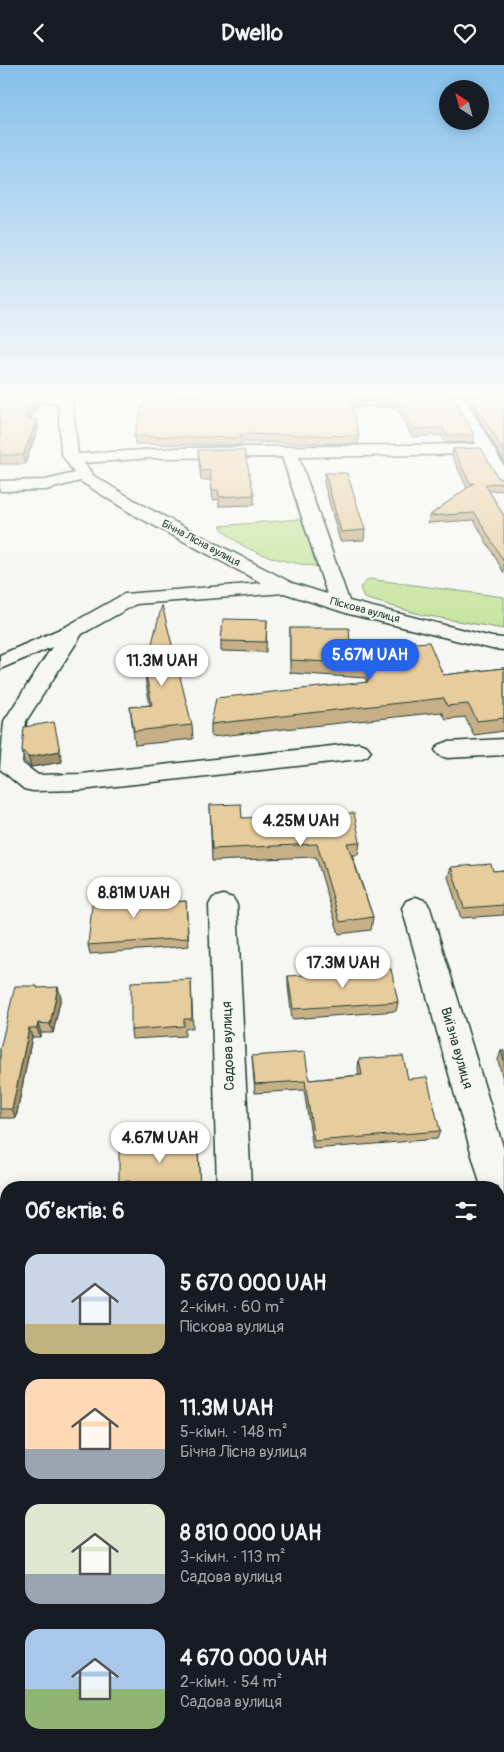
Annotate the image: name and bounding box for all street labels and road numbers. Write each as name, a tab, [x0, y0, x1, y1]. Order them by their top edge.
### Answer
street label: Бічна Лісна вулиця	[159, 517, 243, 569]
street label: Піскова вулиця	[329, 594, 401, 626]
street label: Садова вулиця	[218, 1001, 238, 1091]
street label: Виїзна вулиця	[437, 1005, 477, 1091]

